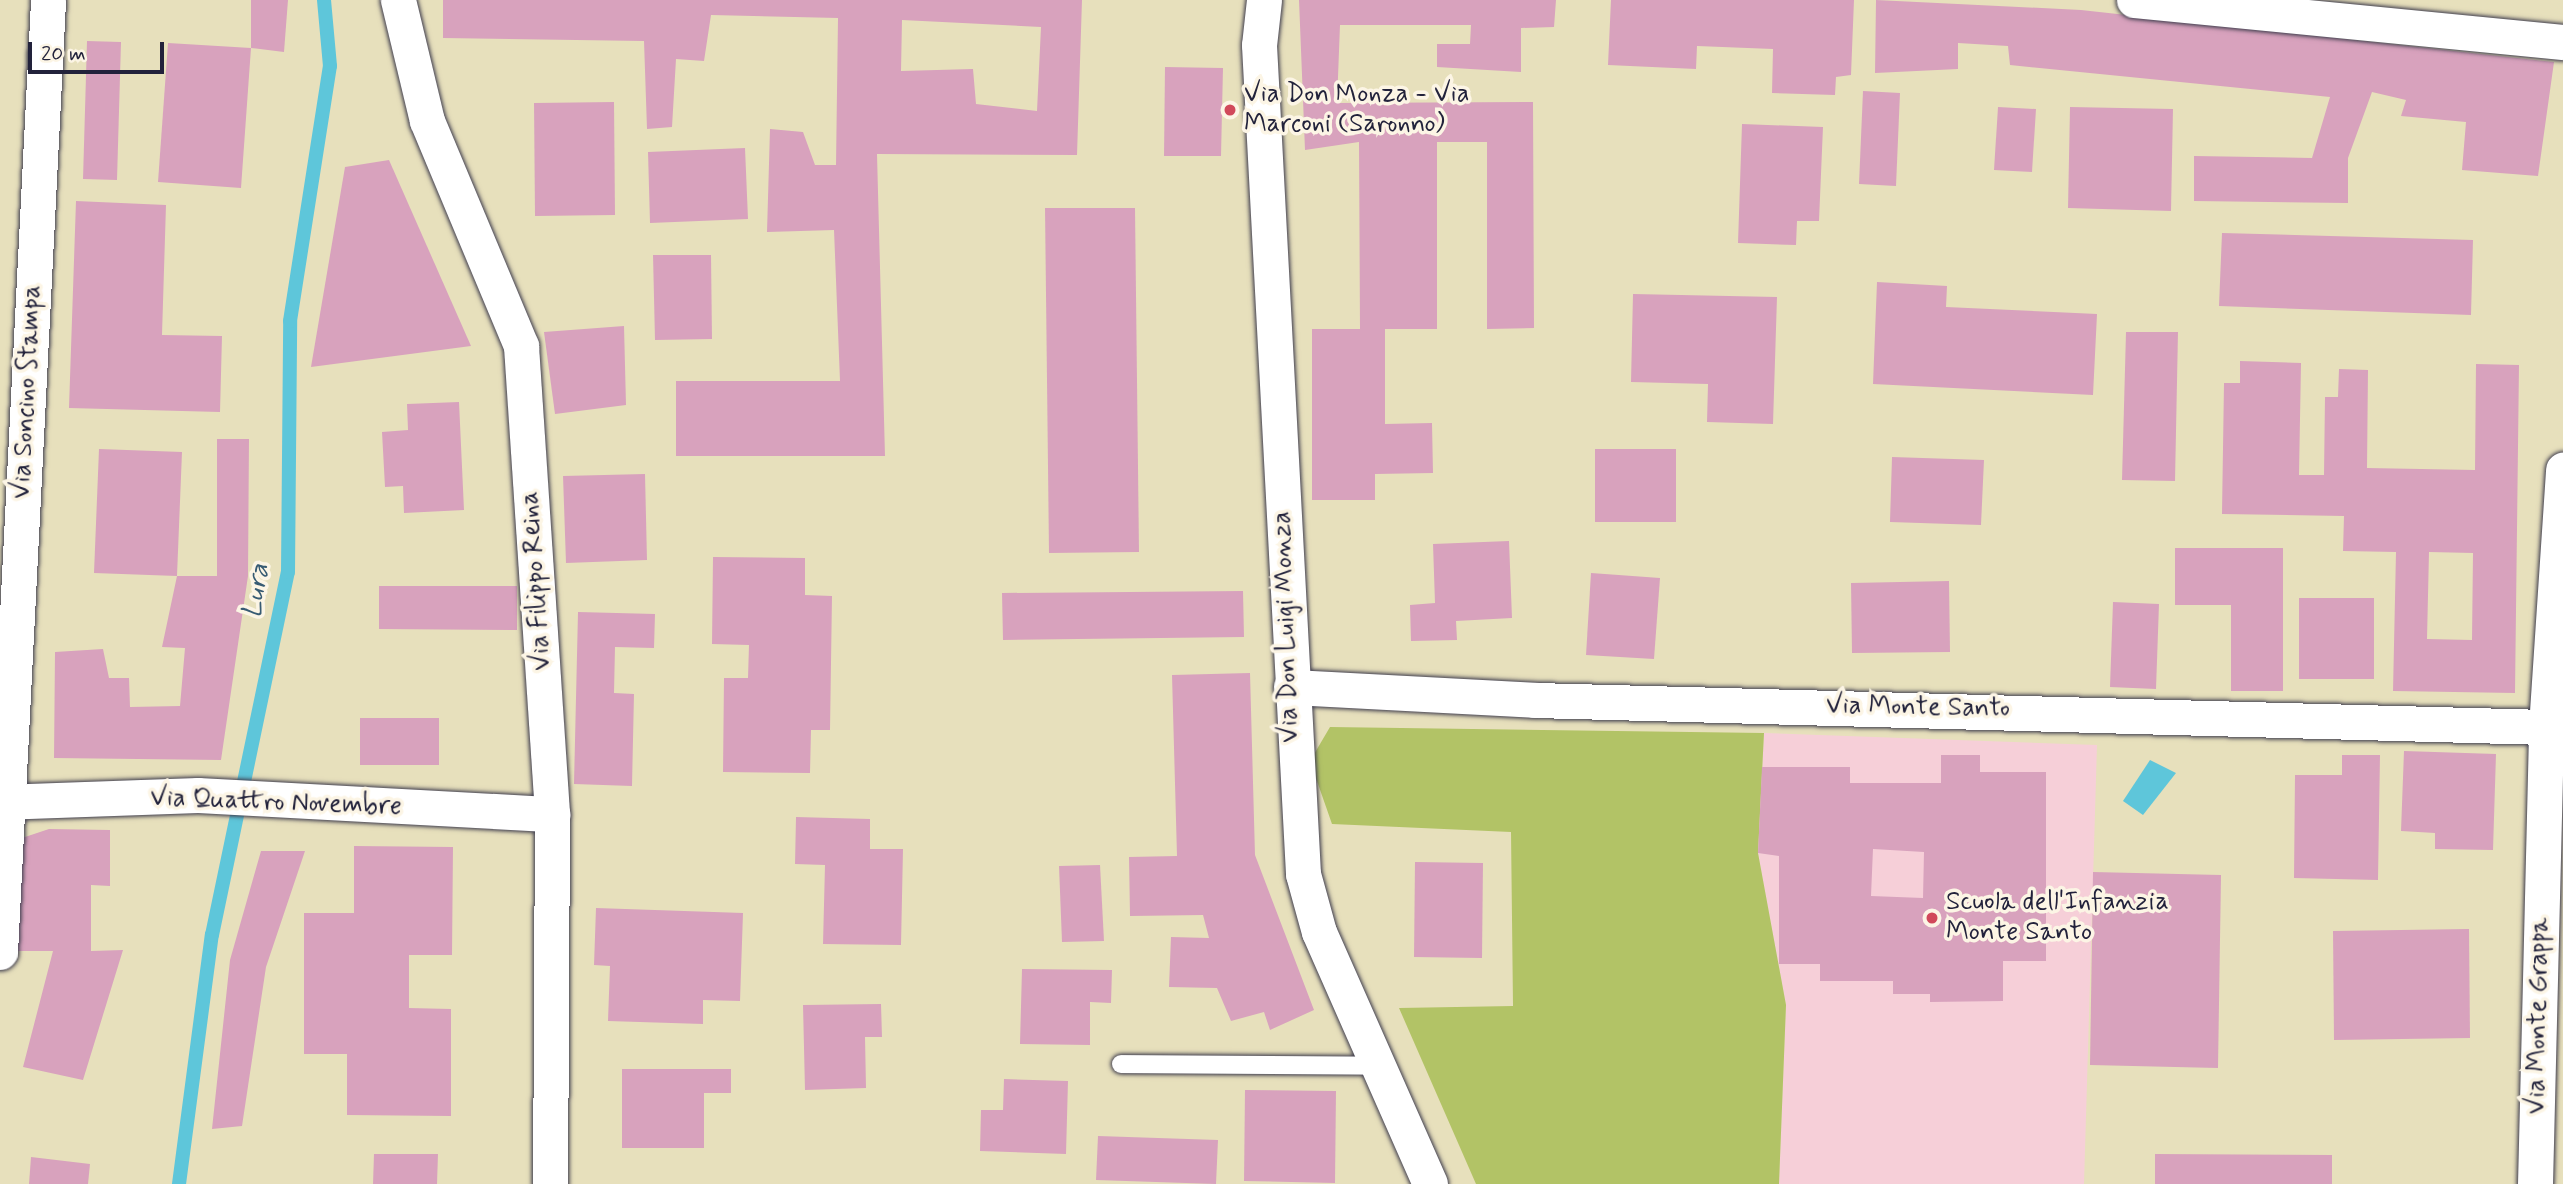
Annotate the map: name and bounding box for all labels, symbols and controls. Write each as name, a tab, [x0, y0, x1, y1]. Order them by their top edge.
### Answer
scale bar	[32, 28, 168, 72]
text: 20 m	[41, 40, 86, 68]
place label: Via Don Monza - Via Marconi (Saronno)	[1244, 79, 1473, 140]
marker: Via Don Monza - Via Marconi (Saronno)	[1222, 102, 1238, 118]
street label: Via Soncino Stampa	[7, 283, 49, 501]
street label: Via Filippo Reina	[515, 492, 559, 670]
street label: Via Don Luigi Monza	[1267, 513, 1307, 741]
water label: Lura	[236, 562, 278, 620]
street label: Via Monte Santo	[1825, 691, 2011, 725]
street label: Via Quattro Novembre	[151, 783, 401, 823]
place label: Scuola dell'Infanzia Monte Santo	[1946, 887, 2169, 948]
marker: Scuola dell'Infanzia Monte Santo	[1924, 910, 1940, 926]
street label: Via Monte Grappa	[2522, 918, 2556, 1114]

